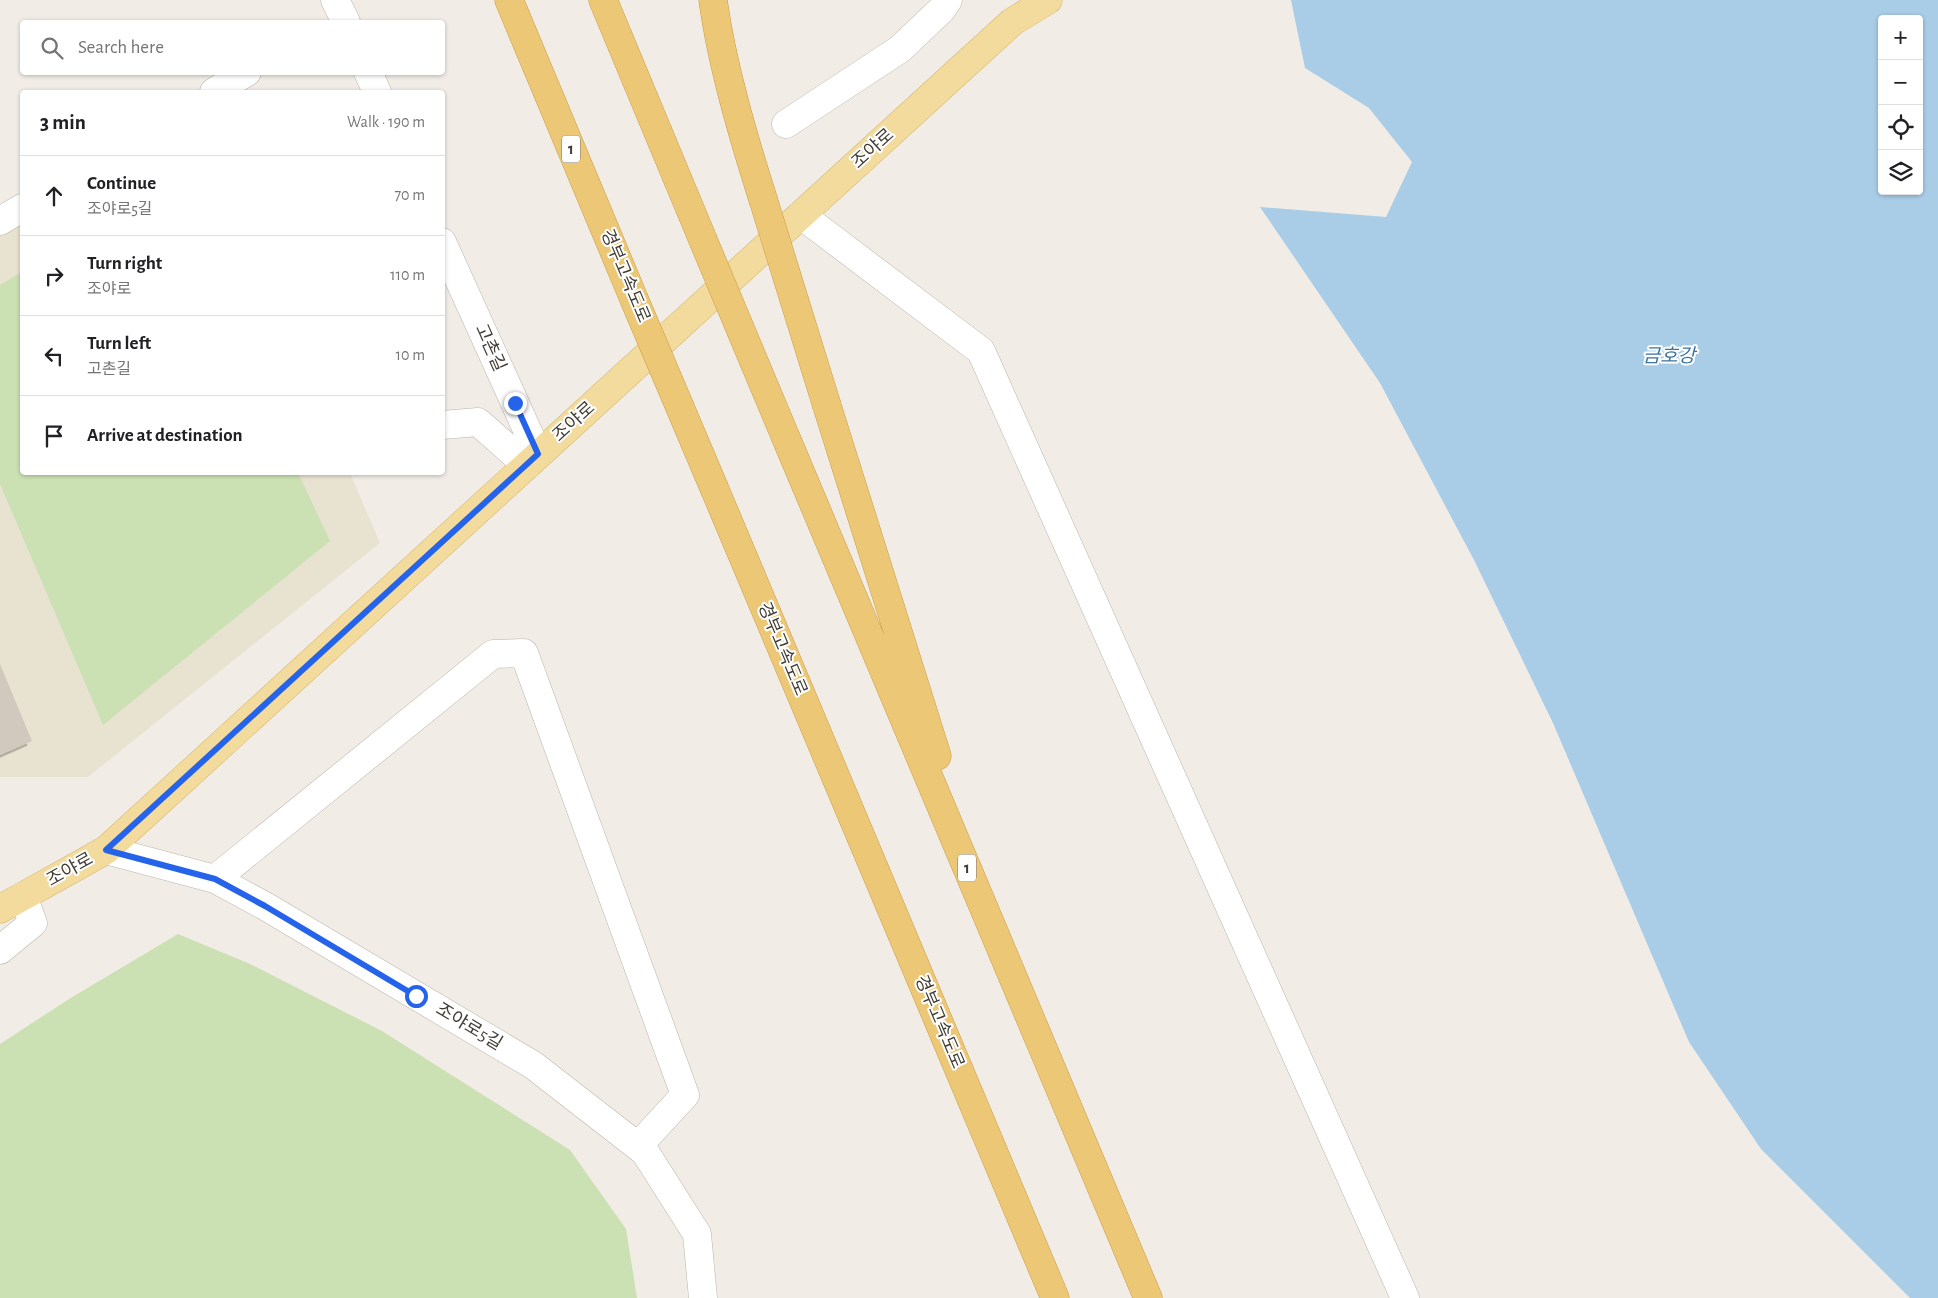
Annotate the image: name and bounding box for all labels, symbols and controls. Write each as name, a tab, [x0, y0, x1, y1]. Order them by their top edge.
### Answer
map controls	[1878, 15, 1923, 195]
button: +	[1878, 15, 1923, 60]
search box	[20, 20, 445, 75]
icon: search	[38, 34, 66, 62]
text: Search here	[78, 38, 164, 57]
button: −	[1878, 60, 1923, 105]
button: locate	[1878, 105, 1923, 150]
text: 3 min	[40, 112, 86, 133]
text: Walk · 190 m	[347, 114, 425, 130]
street label: 조야로	[847, 124, 897, 172]
road number: 1	[562, 136, 580, 162]
button: layers	[1878, 150, 1923, 195]
text: Continue	[87, 174, 156, 193]
icon: ahead	[40, 182, 68, 210]
text: 70 m	[394, 187, 425, 203]
text: 조야로5길	[87, 201, 153, 217]
street label: 경부고속도로	[597, 226, 654, 325]
text: Turn right	[87, 254, 162, 273]
icon: right	[40, 262, 68, 290]
text: 110 m	[390, 267, 425, 283]
text: 조야로	[87, 281, 131, 297]
street label: 고촌길	[472, 321, 509, 374]
text: Turn left	[87, 334, 151, 353]
icon: left	[40, 342, 68, 370]
water label: 금호강	[1643, 346, 1698, 366]
text: 10 m	[396, 347, 425, 363]
text: 고촌길	[87, 361, 131, 377]
route end	[504, 392, 527, 415]
street label: 조야로	[548, 397, 598, 445]
icon: arrive	[40, 422, 68, 450]
text: Arrive at destination	[87, 426, 243, 445]
street label: 경부고속도로	[754, 599, 811, 698]
street label: 조야로	[43, 848, 96, 890]
road number: 1	[958, 854, 976, 881]
street label: 경부고속도로	[911, 972, 968, 1071]
route start	[405, 985, 428, 1008]
street label: 조야로5길	[433, 999, 506, 1054]

